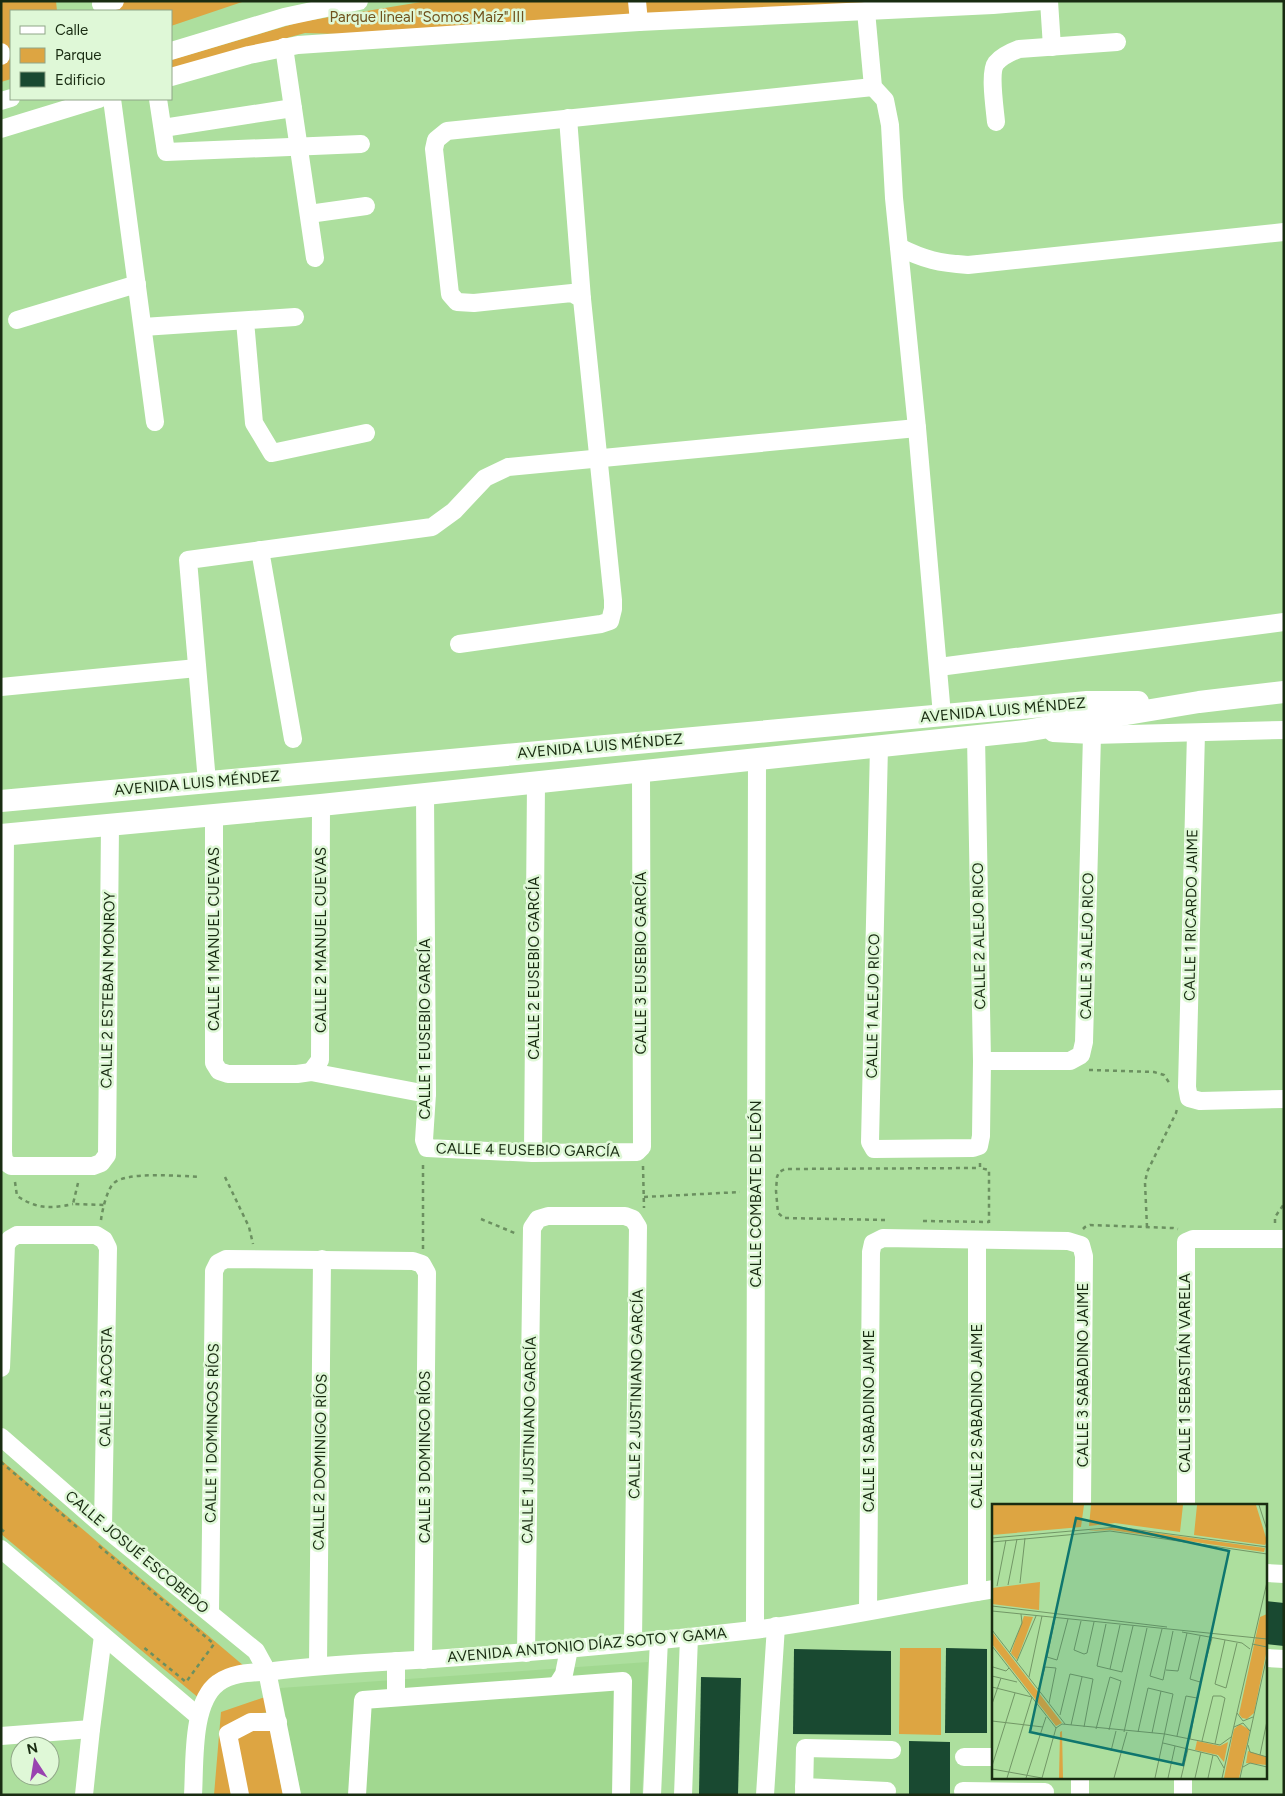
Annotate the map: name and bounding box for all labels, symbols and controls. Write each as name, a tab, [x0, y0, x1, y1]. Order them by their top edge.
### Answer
park label: Parque lineal "Somos Maíz" III	[330, 8, 524, 26]
legend	[10, 10, 172, 100]
text: Calle	[55, 21, 88, 39]
text: Parque	[55, 46, 102, 64]
text: Edificio	[55, 71, 106, 89]
street label: AVENIDA LUIS MÉNDEZ	[920, 694, 1086, 726]
street label: AVENIDA LUIS MÉNDEZ	[517, 730, 683, 762]
street label: AVENIDA LUIS MÉNDEZ	[114, 767, 280, 799]
street label: CALLE 1 RICARDO JAIME	[1180, 829, 1202, 1001]
street label: CALLE 1 MANUEL CUEVAS	[205, 847, 223, 1031]
street label: CALLE 2 MANUEL CUEVAS	[312, 847, 330, 1033]
street label: CALLE 2 ALEJO RICO	[969, 862, 989, 1010]
street label: CALLE 3 EUSEBIO GARCÍA	[632, 871, 650, 1055]
street label: CALLE 3 ALEJO RICO	[1077, 872, 1097, 1020]
street label: CALLE 2 EUSEBIO GARCÍA	[525, 876, 543, 1060]
street label: CALLE 2 ESTEBAN MONROY	[97, 891, 119, 1089]
street label: CALLE 1 ALEJO RICO	[863, 933, 883, 1079]
street label: CALLE 1 EUSEBIO GARCÍA	[416, 938, 434, 1120]
street label: CALLE COMBATE DE LEÓN	[747, 1100, 765, 1288]
street label: CALLE 4 EUSEBIO GARCÍA	[436, 1139, 620, 1161]
street label: CALLE 1 SEBASTIÁN VARELA	[1176, 1273, 1194, 1473]
street label: CALLE 3 SABADINO JAIME	[1074, 1283, 1092, 1467]
street label: CALLE 2 JUSTINIANO GARCÍA	[625, 1289, 647, 1499]
street label: CALLE 2 SABADINO JAIME	[968, 1324, 986, 1508]
street label: CALLE 3 ACOSTA	[96, 1327, 116, 1447]
street label: CALLE 1 SABADINO JAIME	[860, 1330, 878, 1512]
street label: CALLE 1 JUSTINIANO GARCÍA	[518, 1336, 540, 1544]
street label: CALLE 1 DOMINGOS RÍOS	[201, 1343, 223, 1523]
street label: CALLE 3 DOMINGO RÍOS	[416, 1371, 434, 1543]
street label: CALLE 2 DOMINIGO RÍOS	[309, 1374, 331, 1550]
street label: CALLE JOSUÉ ESCOBEDO	[62, 1487, 212, 1617]
inset map	[992, 1504, 1268, 1778]
street label: AVENIDA ANTONIO DÍAZ SOTO Y GAMA	[446, 1624, 728, 1666]
north arrow	[10, 1736, 60, 1786]
text: N	[25, 1739, 39, 1758]

